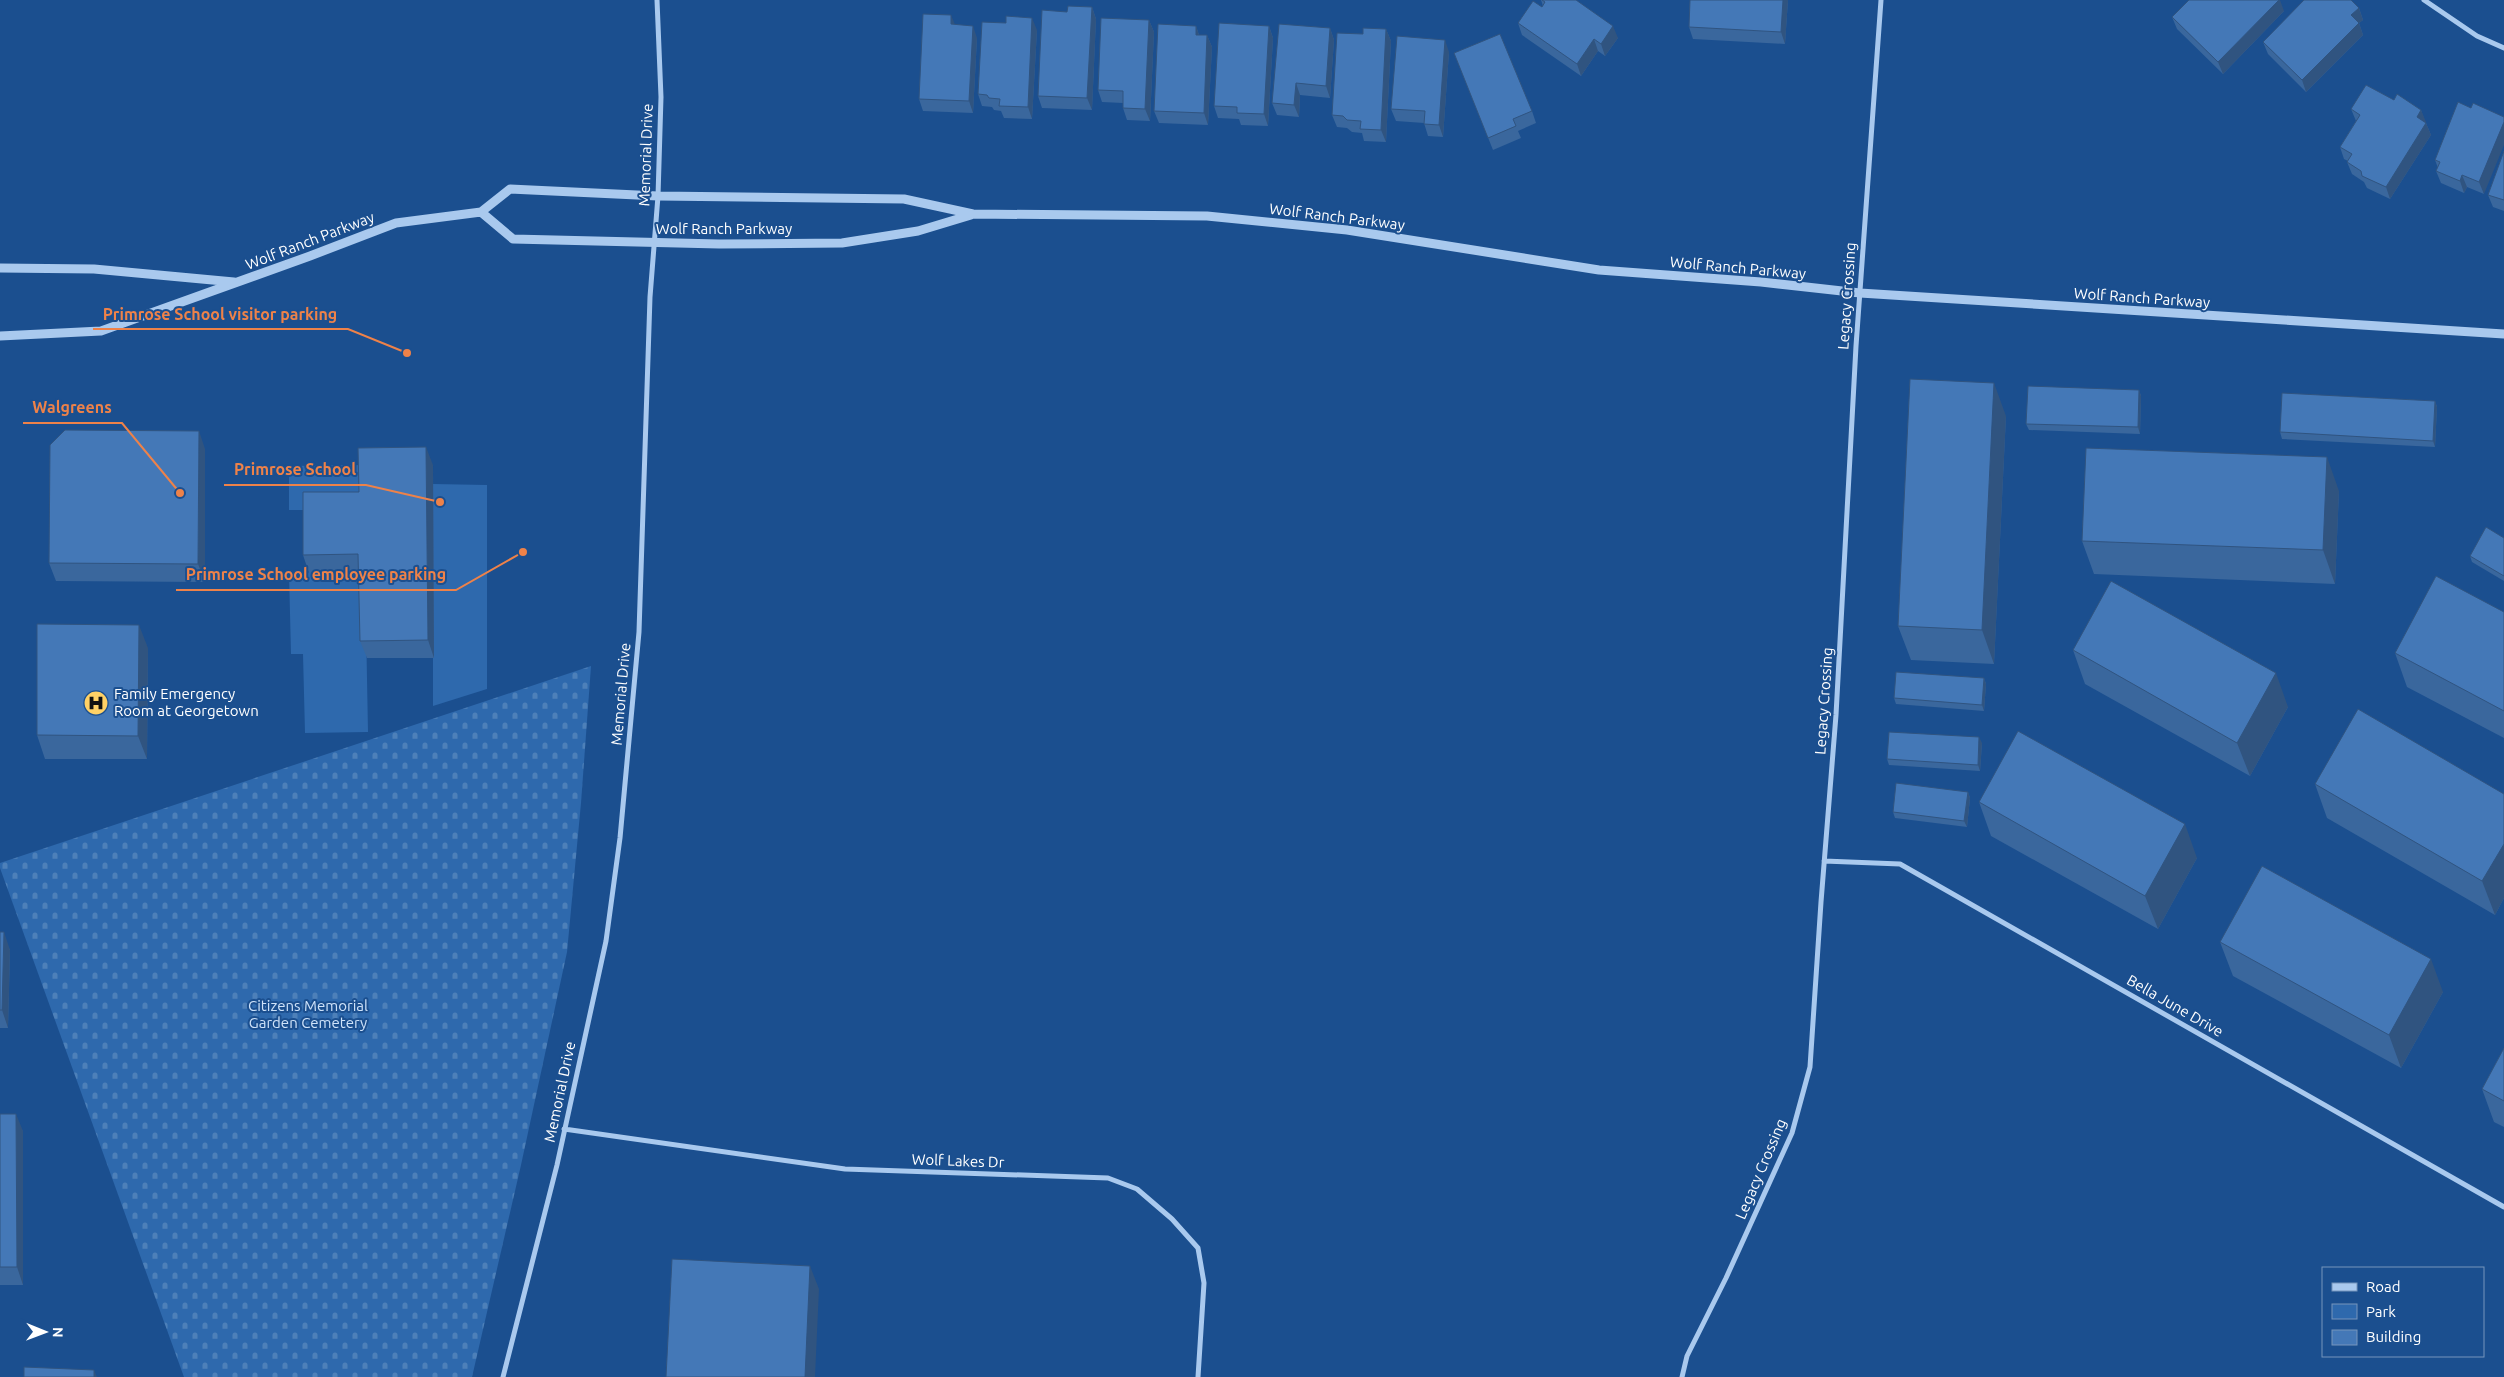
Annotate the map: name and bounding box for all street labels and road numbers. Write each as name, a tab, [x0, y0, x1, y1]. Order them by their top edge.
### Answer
street label: Memorial Drive	[635, 103, 656, 207]
street label: Wolf Ranch Parkway	[1268, 200, 1406, 233]
street label: Wolf Ranch Parkway	[243, 208, 377, 273]
street label: Wolf Ranch Parkway	[656, 220, 792, 237]
street label: Legacy Crossing	[1834, 242, 1859, 350]
street label: Wolf Ranch Parkway	[1669, 253, 1807, 282]
street label: Wolf Ranch Parkway	[2073, 284, 2211, 311]
street label: Memorial Drive	[608, 642, 633, 746]
street label: Legacy Crossing	[1811, 647, 1836, 755]
street label: Bella June Drive	[2124, 971, 2226, 1040]
street label: Memorial Drive	[540, 1040, 579, 1144]
street label: Legacy Crossing	[1732, 1116, 1789, 1222]
street label: Wolf Lakes Dr	[911, 1150, 1005, 1171]

